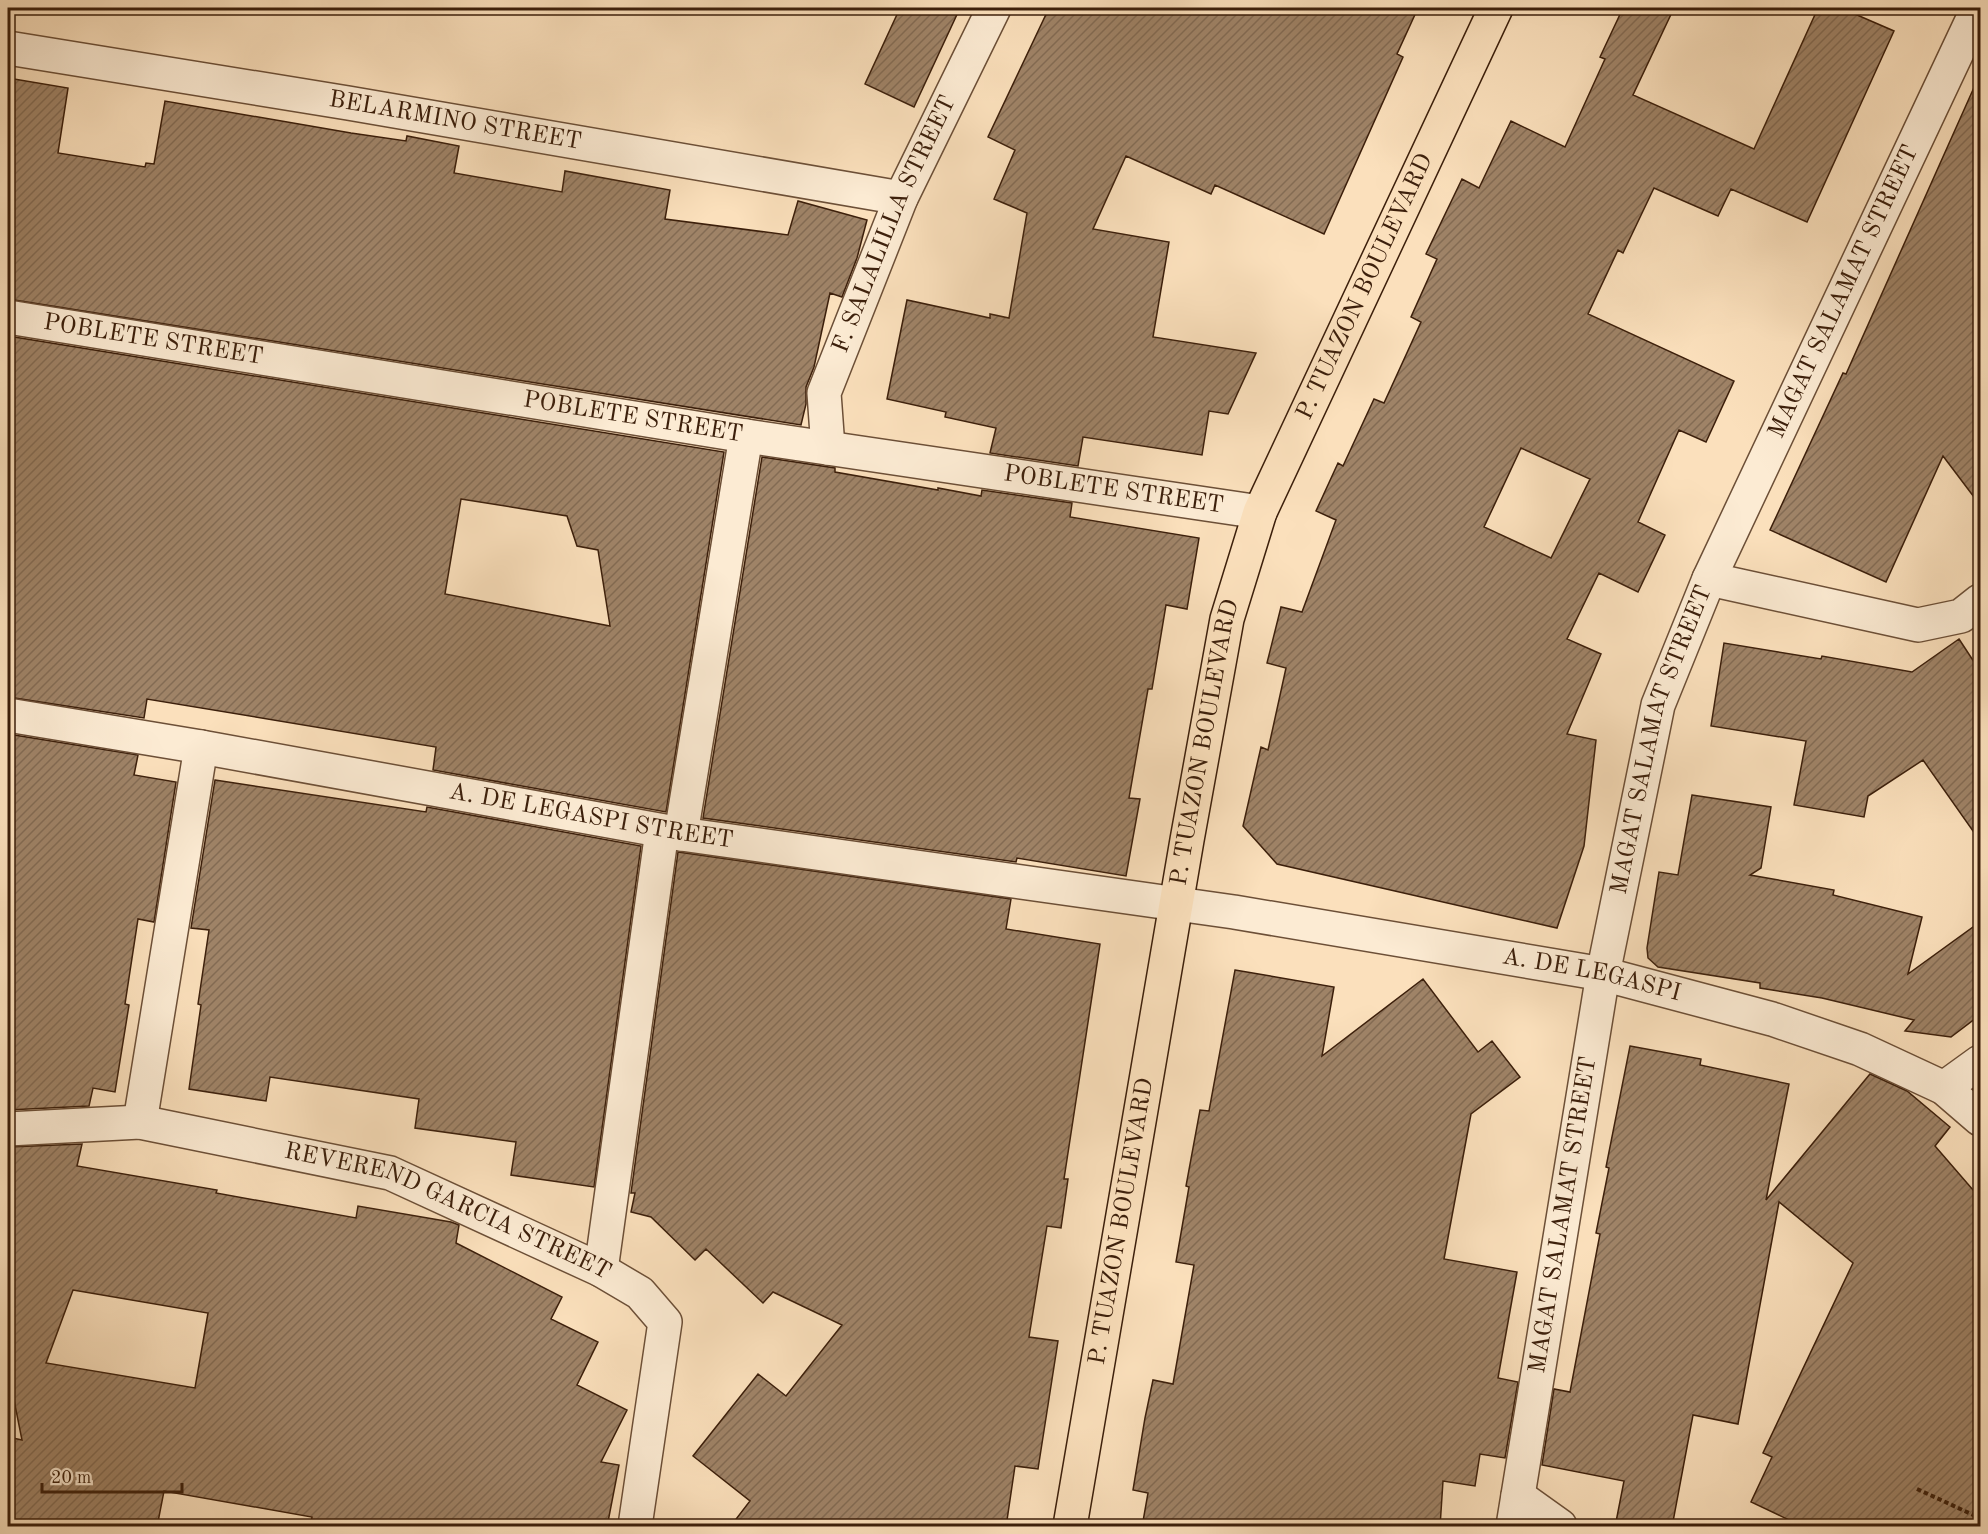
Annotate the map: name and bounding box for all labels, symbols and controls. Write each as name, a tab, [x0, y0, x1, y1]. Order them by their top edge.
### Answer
street label: BELARMINO STREET	[327, 88, 583, 155]
street label: F. SALALILLA STREET	[829, 92, 961, 356]
street label: MAGAT SALAMAT STREET	[1765, 142, 1923, 442]
street label: P. TUAZON BOULEVARD	[1293, 150, 1438, 424]
street label: POBLETE STREET	[41, 311, 265, 370]
street label: POBLETE STREET	[521, 388, 745, 447]
street label: POBLETE STREET	[1002, 462, 1225, 518]
street label: MAGAT SALAMAT STREET	[1608, 582, 1717, 897]
street label: P. TUAZON BOULEVARD	[1167, 597, 1244, 888]
street label: A. DE LEGASPI STREET	[447, 780, 735, 853]
street label: A. DE LEGASPI	[1500, 945, 1683, 1006]
street label: MAGAT SALAMAT STREET	[1526, 1055, 1601, 1375]
street label: P. TUAZON BOULEVARD	[1086, 1076, 1158, 1367]
street label: REVEREND GARCIA STREET	[282, 1140, 615, 1285]
scale bar	[42, 1456, 182, 1494]
text: 20 m	[51, 1469, 91, 1487]

